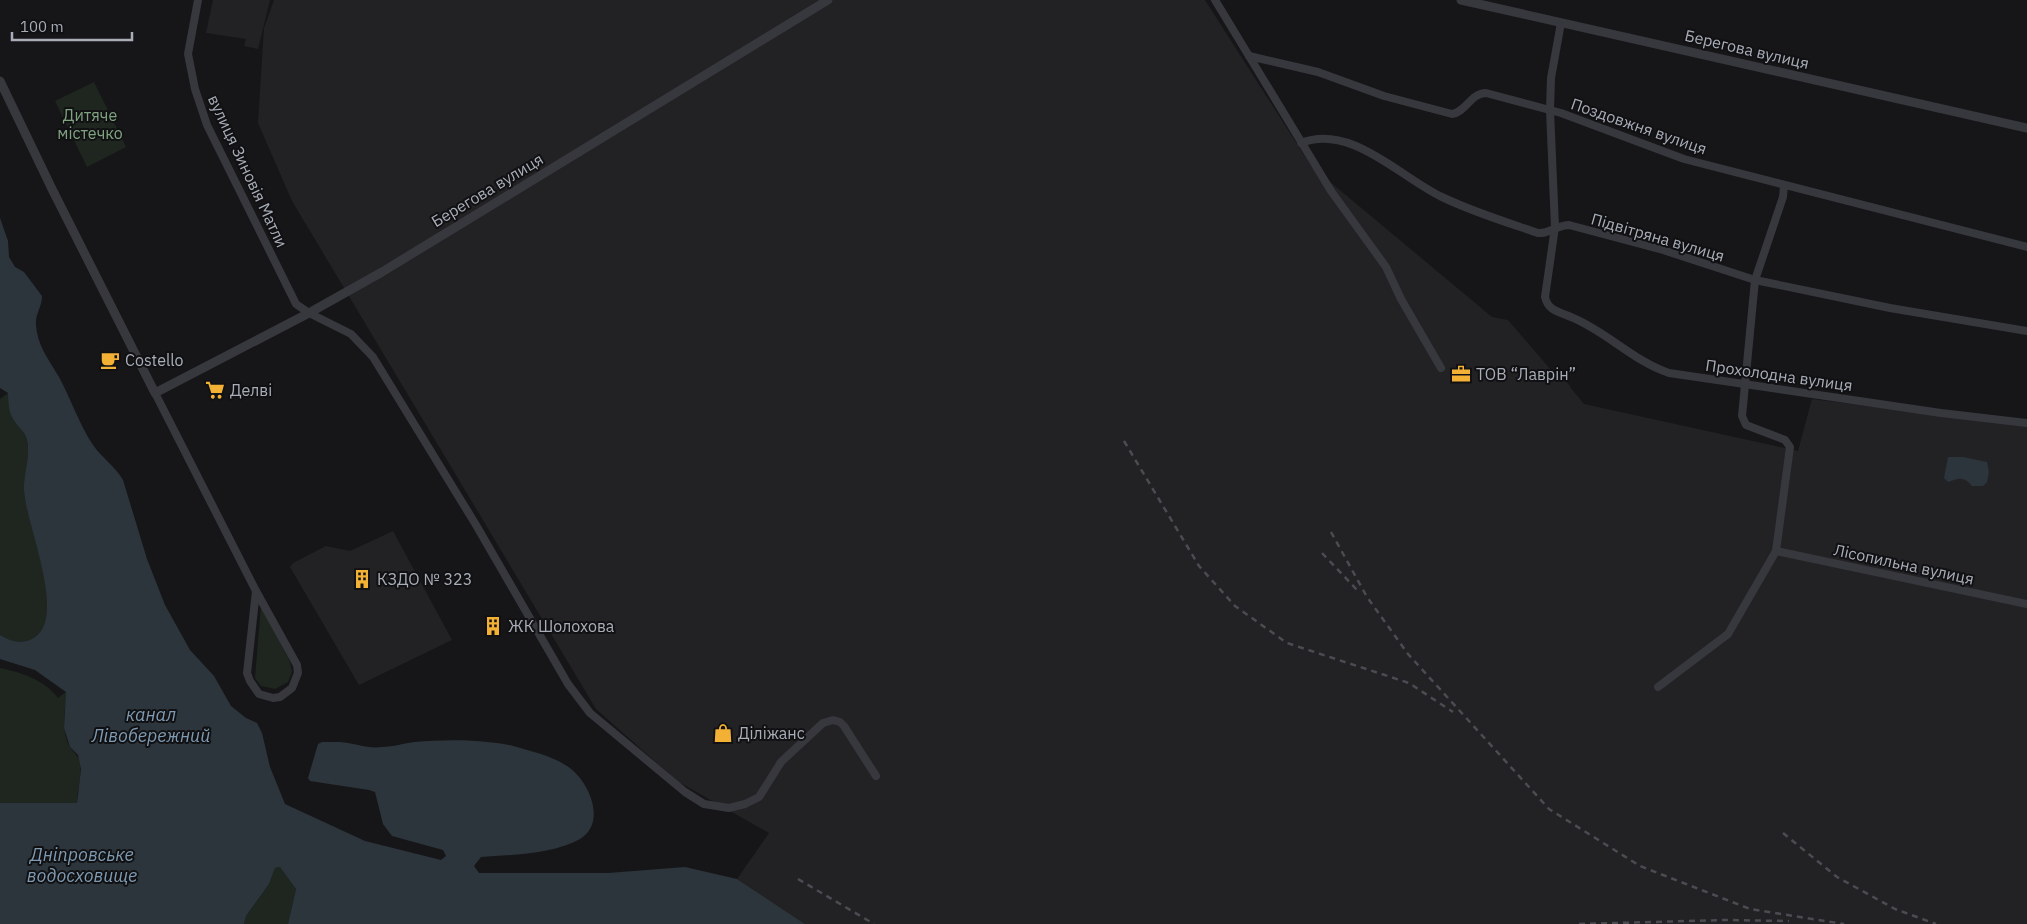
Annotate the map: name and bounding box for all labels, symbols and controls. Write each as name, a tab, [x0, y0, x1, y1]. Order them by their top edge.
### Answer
scale bar	[12, 10, 132, 42]
text: 100 m	[20, 17, 64, 36]
street label: Берегова вулиця	[1683, 25, 1811, 73]
street label: вулиця Зиновія Матли	[204, 91, 292, 251]
street label: Поздовжня вулиця	[1568, 93, 1710, 159]
park label: Дитяче містечко	[57, 105, 123, 143]
street label: Берегова вулиця	[427, 149, 547, 231]
street label: Підвітряна вулиця	[1589, 208, 1727, 266]
cafe icon: Costello	[99, 349, 121, 371]
place label: Costello	[125, 350, 184, 370]
street label: Прохолодна вулиця	[1704, 355, 1854, 395]
office icon: ТОВ “Лаврін”	[1450, 363, 1472, 385]
place label: ТОВ “Лаврін”	[1476, 364, 1576, 384]
supermarket icon: Делві	[204, 379, 226, 401]
place label: Делві	[230, 380, 272, 400]
street label: Лісопильна вулиця	[1832, 539, 1976, 589]
building icon: КЗДО № 323	[351, 568, 373, 590]
place label: КЗДО № 323	[377, 569, 472, 589]
building icon: ЖК Шолохова	[482, 615, 504, 637]
place label: ЖК Шолохова	[508, 616, 615, 636]
water label: канал Лівобережний	[91, 703, 210, 747]
shop icon: Діліжанс	[712, 722, 734, 744]
place label: Діліжанс	[738, 723, 805, 743]
water label: Дніпровське водосховище	[27, 843, 137, 887]

